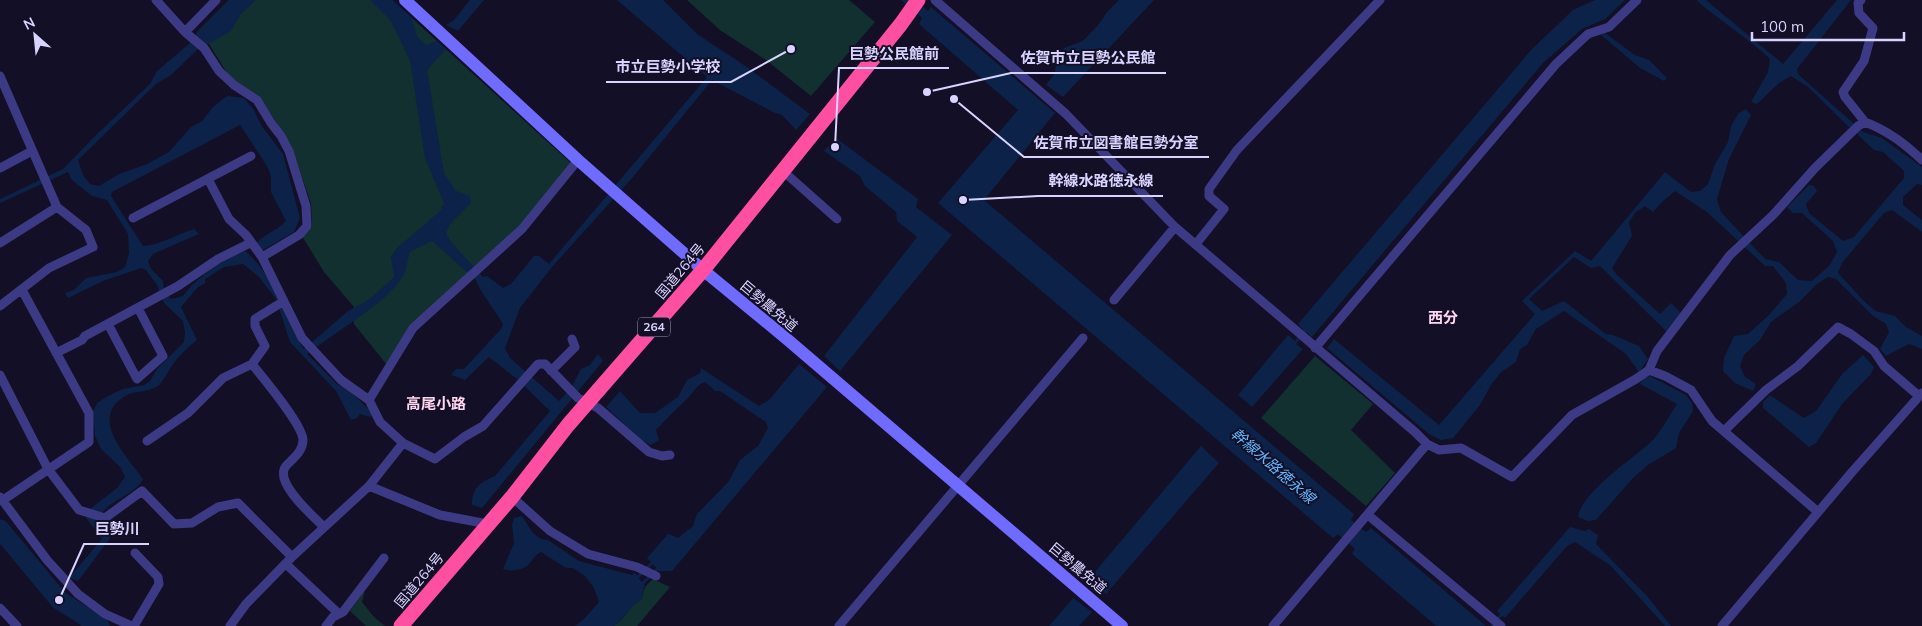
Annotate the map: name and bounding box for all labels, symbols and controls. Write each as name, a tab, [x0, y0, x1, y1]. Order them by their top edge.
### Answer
north arrow	[10, 10, 60, 60]
scale bar	[1752, 10, 1904, 42]
text: N	[20, 13, 38, 34]
text: 100 m	[1760, 17, 1804, 36]
callout: 巨勢公民館前	[839, 38, 949, 68]
callout: 佐賀市立巨勢公民館	[1011, 43, 1166, 73]
text: 巨勢公民館前	[849, 44, 939, 63]
text: 佐賀市立巨勢公民館	[1020, 48, 1156, 67]
callout: 市立巨勢小学校	[606, 52, 731, 82]
text: 市立巨勢小学校	[615, 57, 721, 76]
callout: 佐賀市立図書館巨勢分室	[1024, 127, 1209, 157]
text: 佐賀市立図書館巨勢分室	[1033, 133, 1199, 152]
callout: 幹線水路徳永線	[1038, 166, 1163, 196]
text: 幹線水路徳永線	[1048, 171, 1154, 190]
street label: 国道264号	[652, 239, 708, 303]
street label: 巨勢農免道	[736, 277, 802, 335]
district label: 西分	[1428, 308, 1458, 327]
road number: 264	[638, 318, 670, 337]
district label: 高尾小路	[406, 394, 466, 413]
water label: 幹線水路徳永線	[1227, 424, 1321, 509]
callout: 巨勢川	[84, 514, 149, 544]
text: 巨勢川	[94, 519, 140, 538]
street label: 巨勢農免道	[1045, 539, 1111, 597]
street label: 国道264号	[391, 548, 447, 612]

